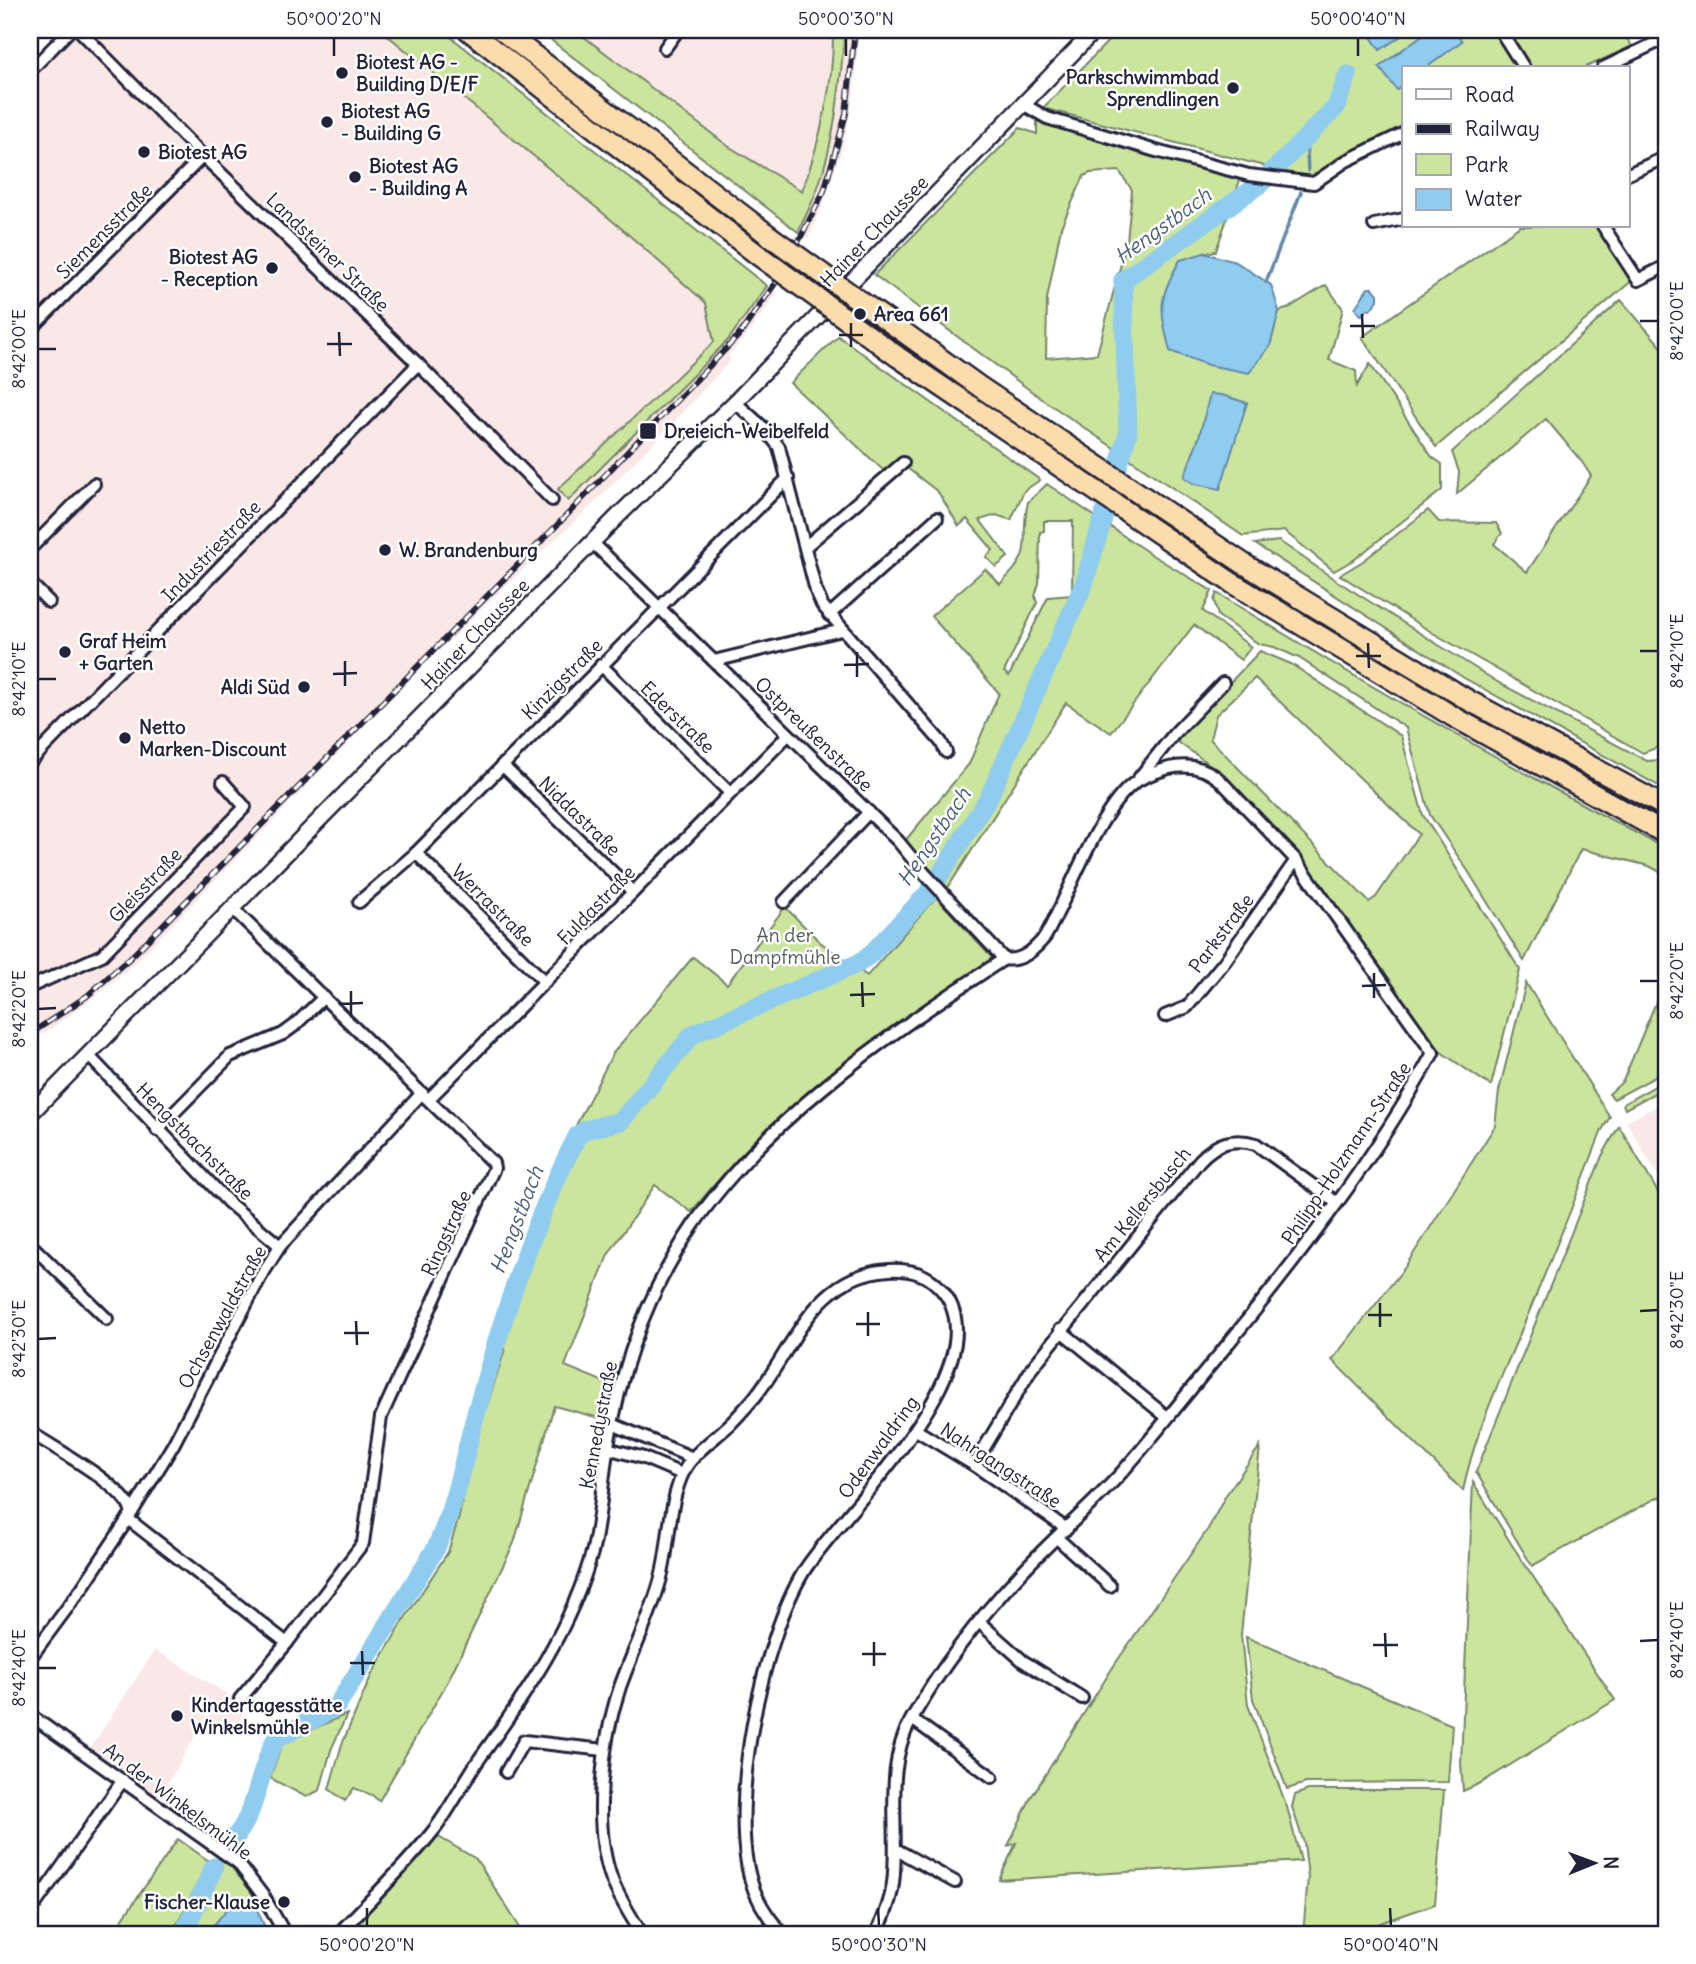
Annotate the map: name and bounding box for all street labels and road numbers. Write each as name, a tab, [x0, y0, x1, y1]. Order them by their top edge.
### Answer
street label: Hainer Chaussee	[815, 170, 933, 292]
street label: Siemensstraße	[51, 178, 157, 284]
street label: Landsteiner Straße	[262, 187, 394, 317]
street label: Industriestraße	[156, 495, 266, 607]
street label: Hainer Chaussee	[416, 573, 534, 695]
street label: Kinzigstraße	[516, 633, 608, 725]
street label: Ostpreußenstraße	[750, 672, 878, 796]
street label: Ederstraße	[636, 676, 720, 758]
street label: Niddastraße	[534, 771, 626, 861]
street label: Gleisstraße	[103, 842, 187, 928]
street label: Werrastraße	[447, 859, 539, 951]
street label: Fuldastraße	[552, 860, 640, 950]
street label: Parkstraße	[1183, 889, 1259, 977]
street label: Philipp-Holzmann-Straße	[1276, 1057, 1416, 1249]
street label: Hengstbachstraße	[131, 1077, 259, 1205]
street label: Am Kellersbusch	[1088, 1142, 1196, 1266]
street label: Ringstraße	[416, 1186, 476, 1280]
street label: Ochsenwaldstraße	[173, 1241, 271, 1393]
street label: Kennedystraße	[574, 1359, 622, 1491]
street label: Odenwaldring	[833, 1391, 923, 1503]
street label: Nahrgangstraße	[936, 1417, 1066, 1513]
street label: An der Winkelsmühle	[99, 1737, 257, 1865]

